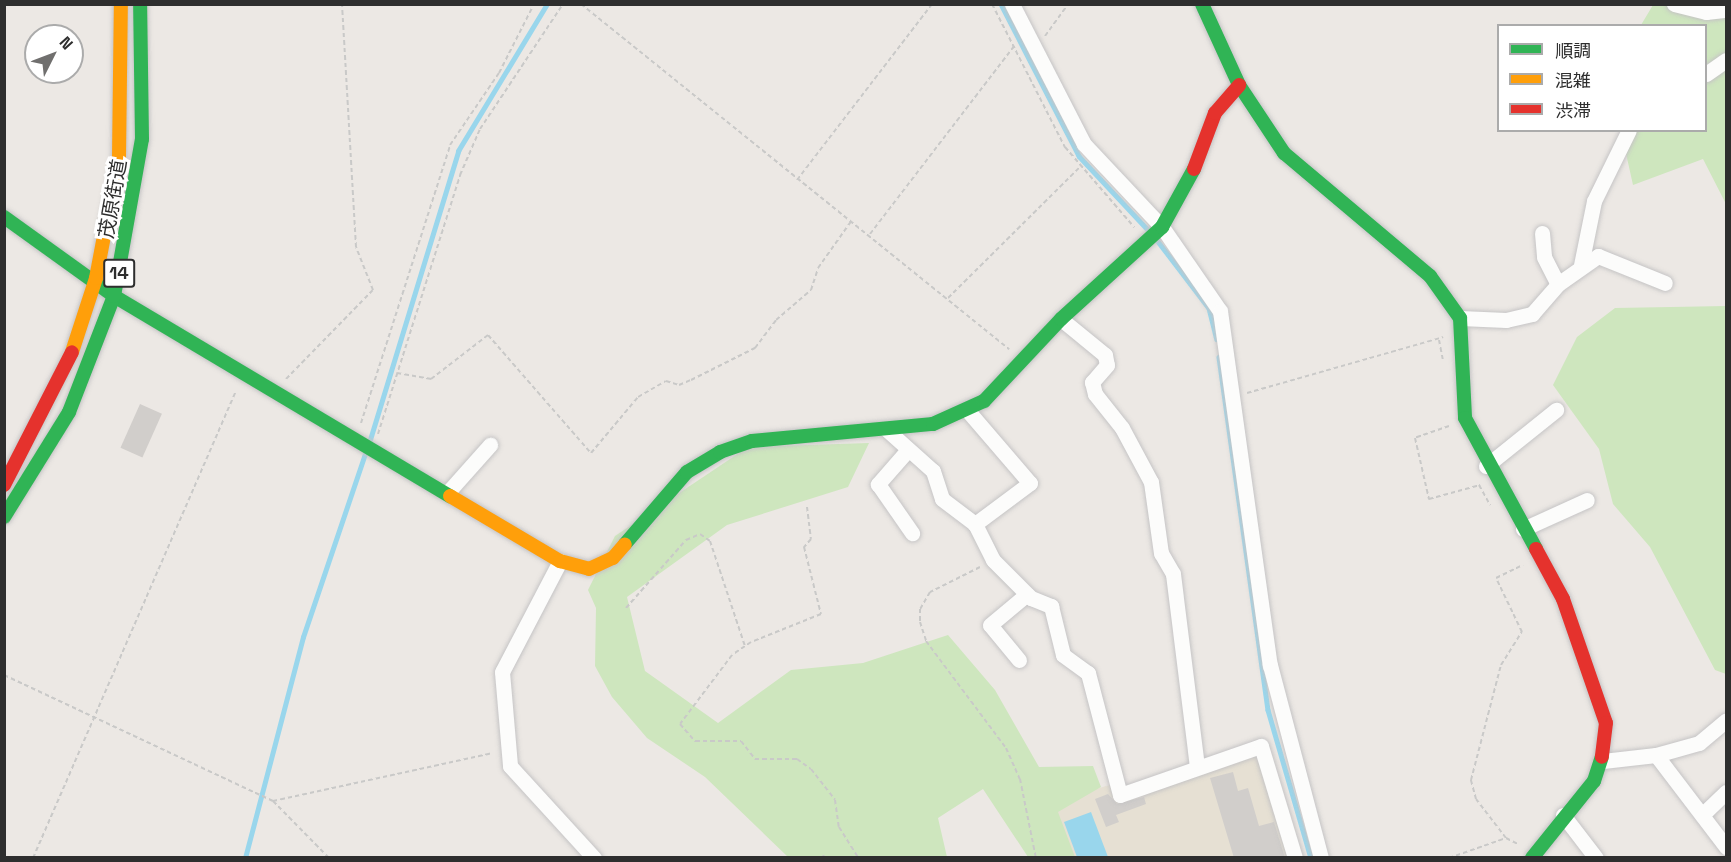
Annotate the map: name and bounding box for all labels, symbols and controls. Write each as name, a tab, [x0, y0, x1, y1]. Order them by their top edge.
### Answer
north arrow	[24, 24, 84, 84]
legend	[1497, 24, 1707, 132]
text: N	[55, 32, 78, 54]
text: 順調	[1555, 39, 1591, 62]
text: 混雑	[1555, 69, 1591, 92]
text: 渋滞	[1555, 99, 1591, 122]
street label: 茂原街道	[94, 158, 132, 240]
road number: 14	[102, 258, 136, 288]

